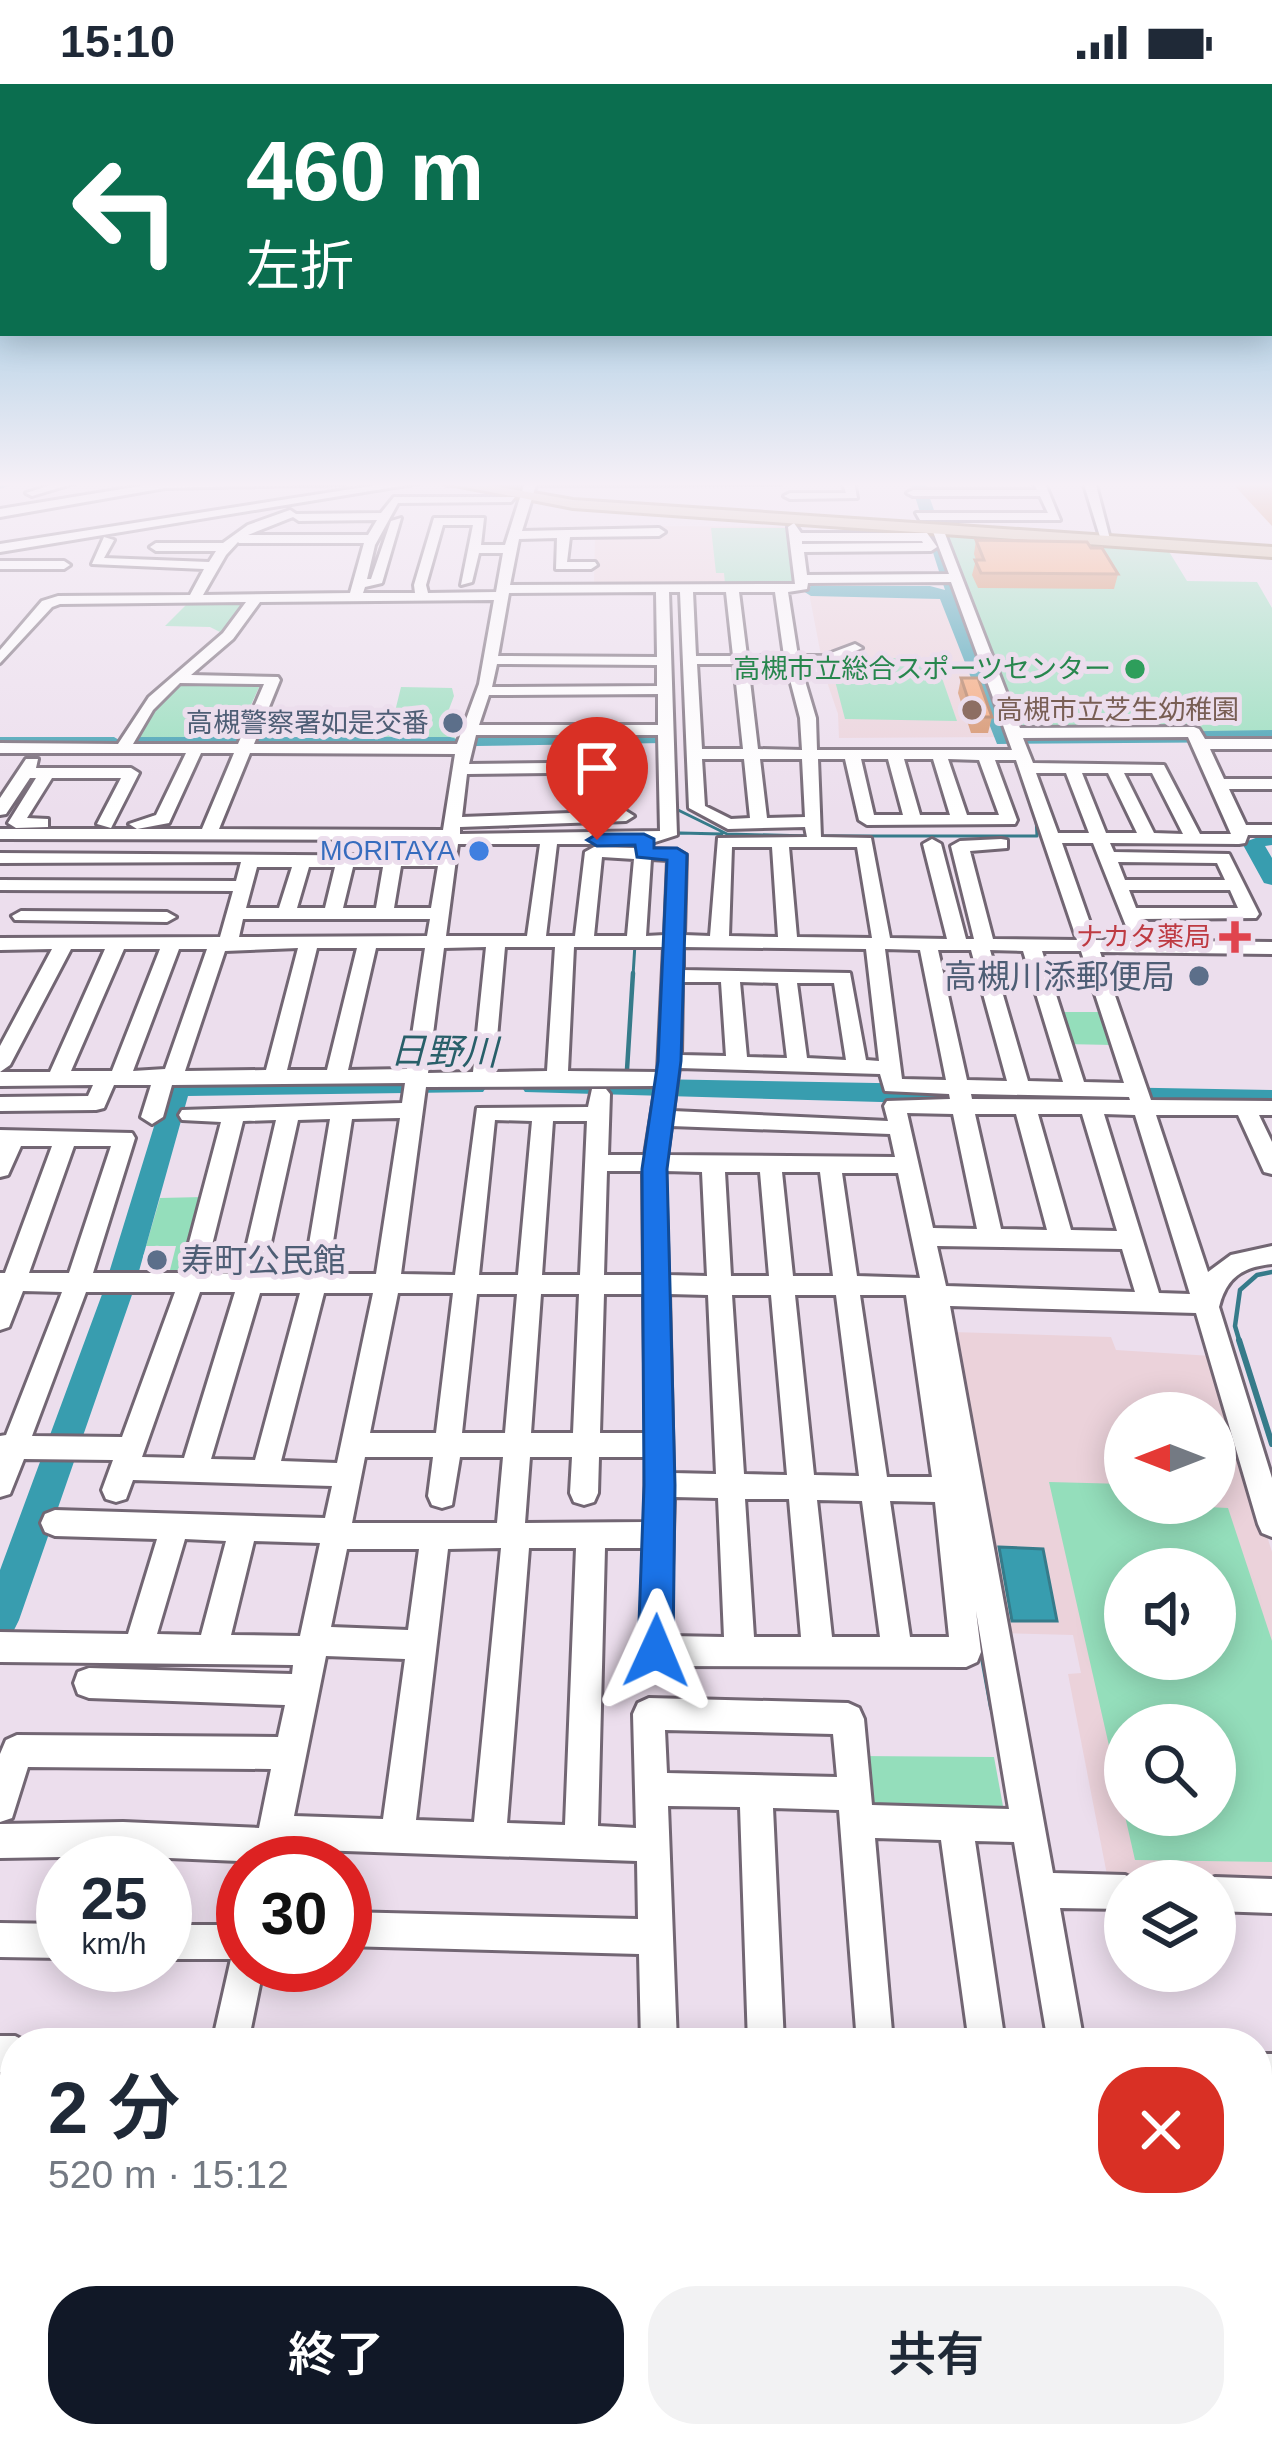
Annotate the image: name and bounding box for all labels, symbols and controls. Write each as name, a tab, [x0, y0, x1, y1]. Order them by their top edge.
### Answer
text: 15:10	[60, 16, 175, 67]
text: 460 m	[246, 124, 484, 218]
icon: left	[48, 132, 204, 288]
text: 左折	[246, 236, 354, 296]
place label: 高槻市立総合スポーツセンター	[734, 654, 1111, 684]
marker: 高槻市立総合スポーツセンター	[1122, 656, 1148, 682]
place label: 高槻市立芝生幼稚園	[996, 695, 1239, 725]
marker: 高槻市立芝生幼稚園	[959, 697, 985, 723]
place label: 高槻警察署如是交番	[186, 708, 429, 738]
marker: 高槻警察署如是交番	[440, 710, 466, 736]
pin	[546, 717, 648, 840]
icon: arrive	[564, 735, 630, 801]
place label: MORITAYA	[320, 836, 455, 866]
marker: MORITAYA	[466, 838, 492, 864]
place label: ナカタ薬局	[1076, 922, 1211, 952]
marker: ナカタ薬局	[1222, 924, 1248, 950]
place label: 高槻川添郵便局	[944, 958, 1175, 995]
marker: 高槻川添郵便局	[1186, 963, 1212, 989]
water label: 日野川	[390, 1030, 502, 1073]
place label: 寿町公民館	[181, 1242, 346, 1279]
marker: 寿町公民館	[144, 1247, 170, 1273]
north arrow	[1104, 1392, 1236, 1524]
map controls	[1104, 1392, 1236, 1992]
button: sound	[1104, 1548, 1236, 1680]
position arrow	[593, 1588, 719, 1714]
button: search	[1104, 1704, 1236, 1836]
speed limit sign: 30	[216, 1836, 372, 1992]
button: layers	[1104, 1860, 1236, 1992]
text: 25	[81, 1865, 147, 1932]
text: km/h	[81, 1927, 147, 1960]
button: close	[1098, 2067, 1224, 2193]
text: 2 分	[48, 2068, 180, 2148]
text: 520 m · 15:12	[48, 2153, 289, 2196]
button: 終了	[48, 2286, 624, 2424]
button: 共有	[648, 2286, 1224, 2424]

